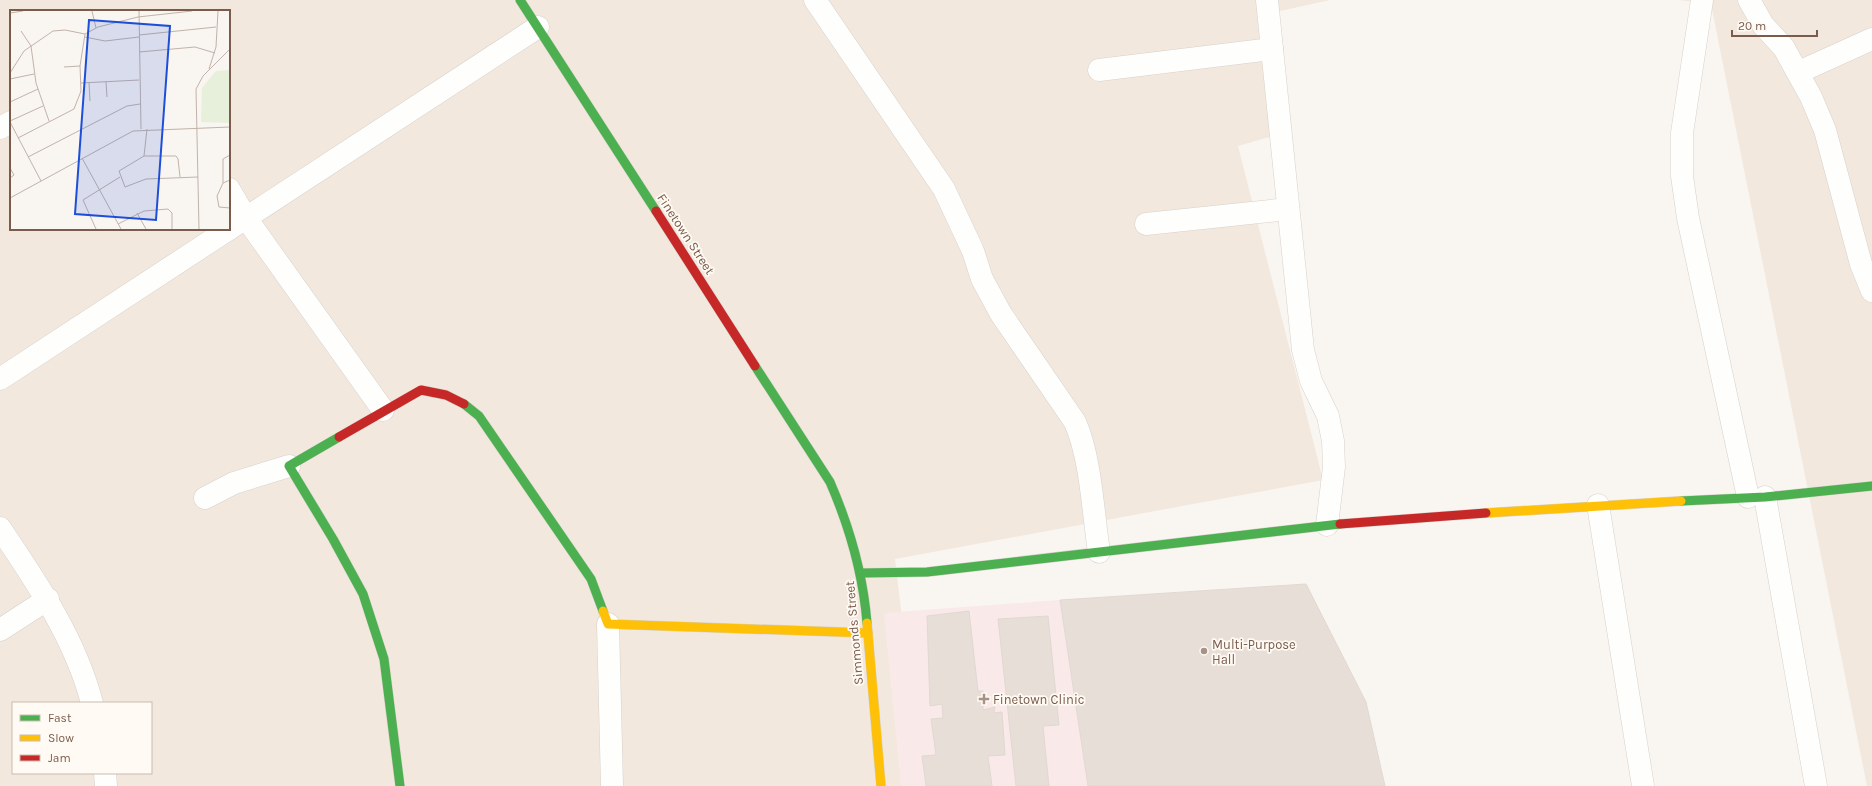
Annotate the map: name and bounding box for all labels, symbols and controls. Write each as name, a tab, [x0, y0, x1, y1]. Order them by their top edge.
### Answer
inset map	[10, 10, 230, 230]
scale bar	[1732, 12, 1817, 38]
text: 20 m	[1738, 19, 1766, 33]
street label: Finetown Street	[654, 191, 718, 277]
street label: Simmonds Street	[842, 580, 866, 686]
place label: Multi-Purpose Hall	[1212, 637, 1296, 667]
marker: Multi-Purpose Hall	[1199, 646, 1209, 656]
place label: Finetown Clinic	[993, 692, 1084, 707]
marker: Finetown Clinic	[978, 693, 990, 705]
legend	[12, 702, 152, 774]
text: Fast	[48, 711, 72, 725]
text: Slow	[48, 731, 74, 745]
text: Jam	[48, 751, 71, 765]

